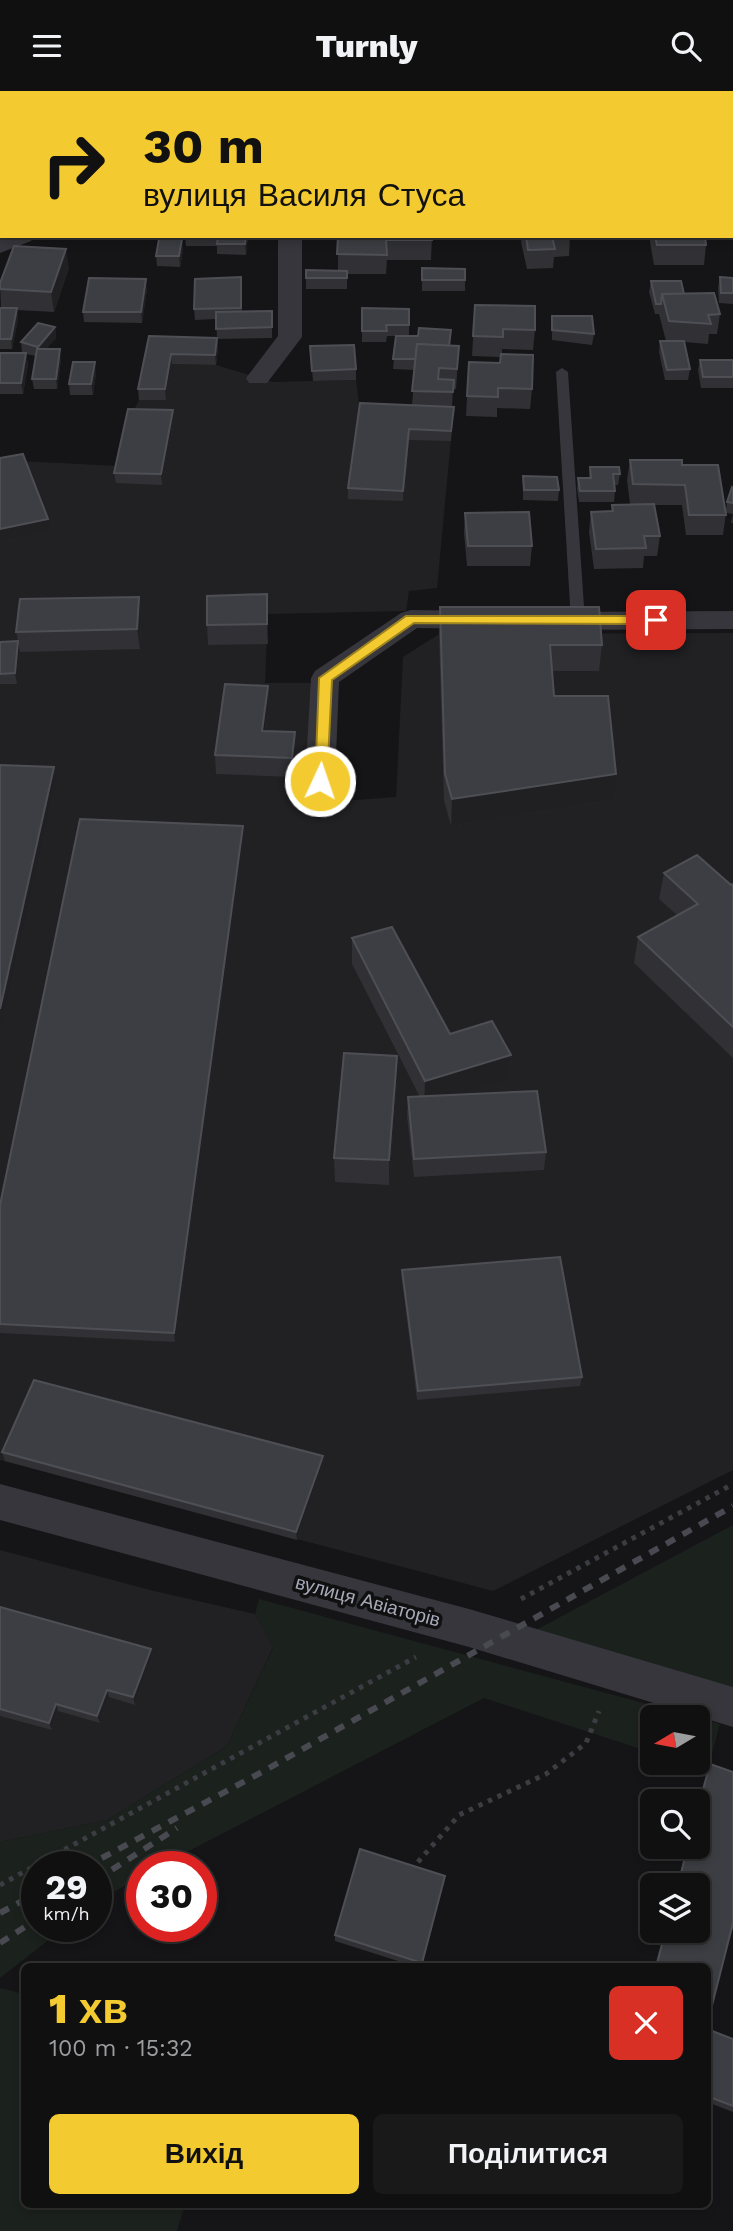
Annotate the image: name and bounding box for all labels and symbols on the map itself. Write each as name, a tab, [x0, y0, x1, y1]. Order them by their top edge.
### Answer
pin	[626, 590, 686, 650]
position arrow	[283, 744, 357, 818]
street label: вулиця Авіаторів	[293, 1571, 443, 1631]
north arrow	[640, 1705, 710, 1775]
speed limit sign: 30	[126, 1851, 217, 1942]

